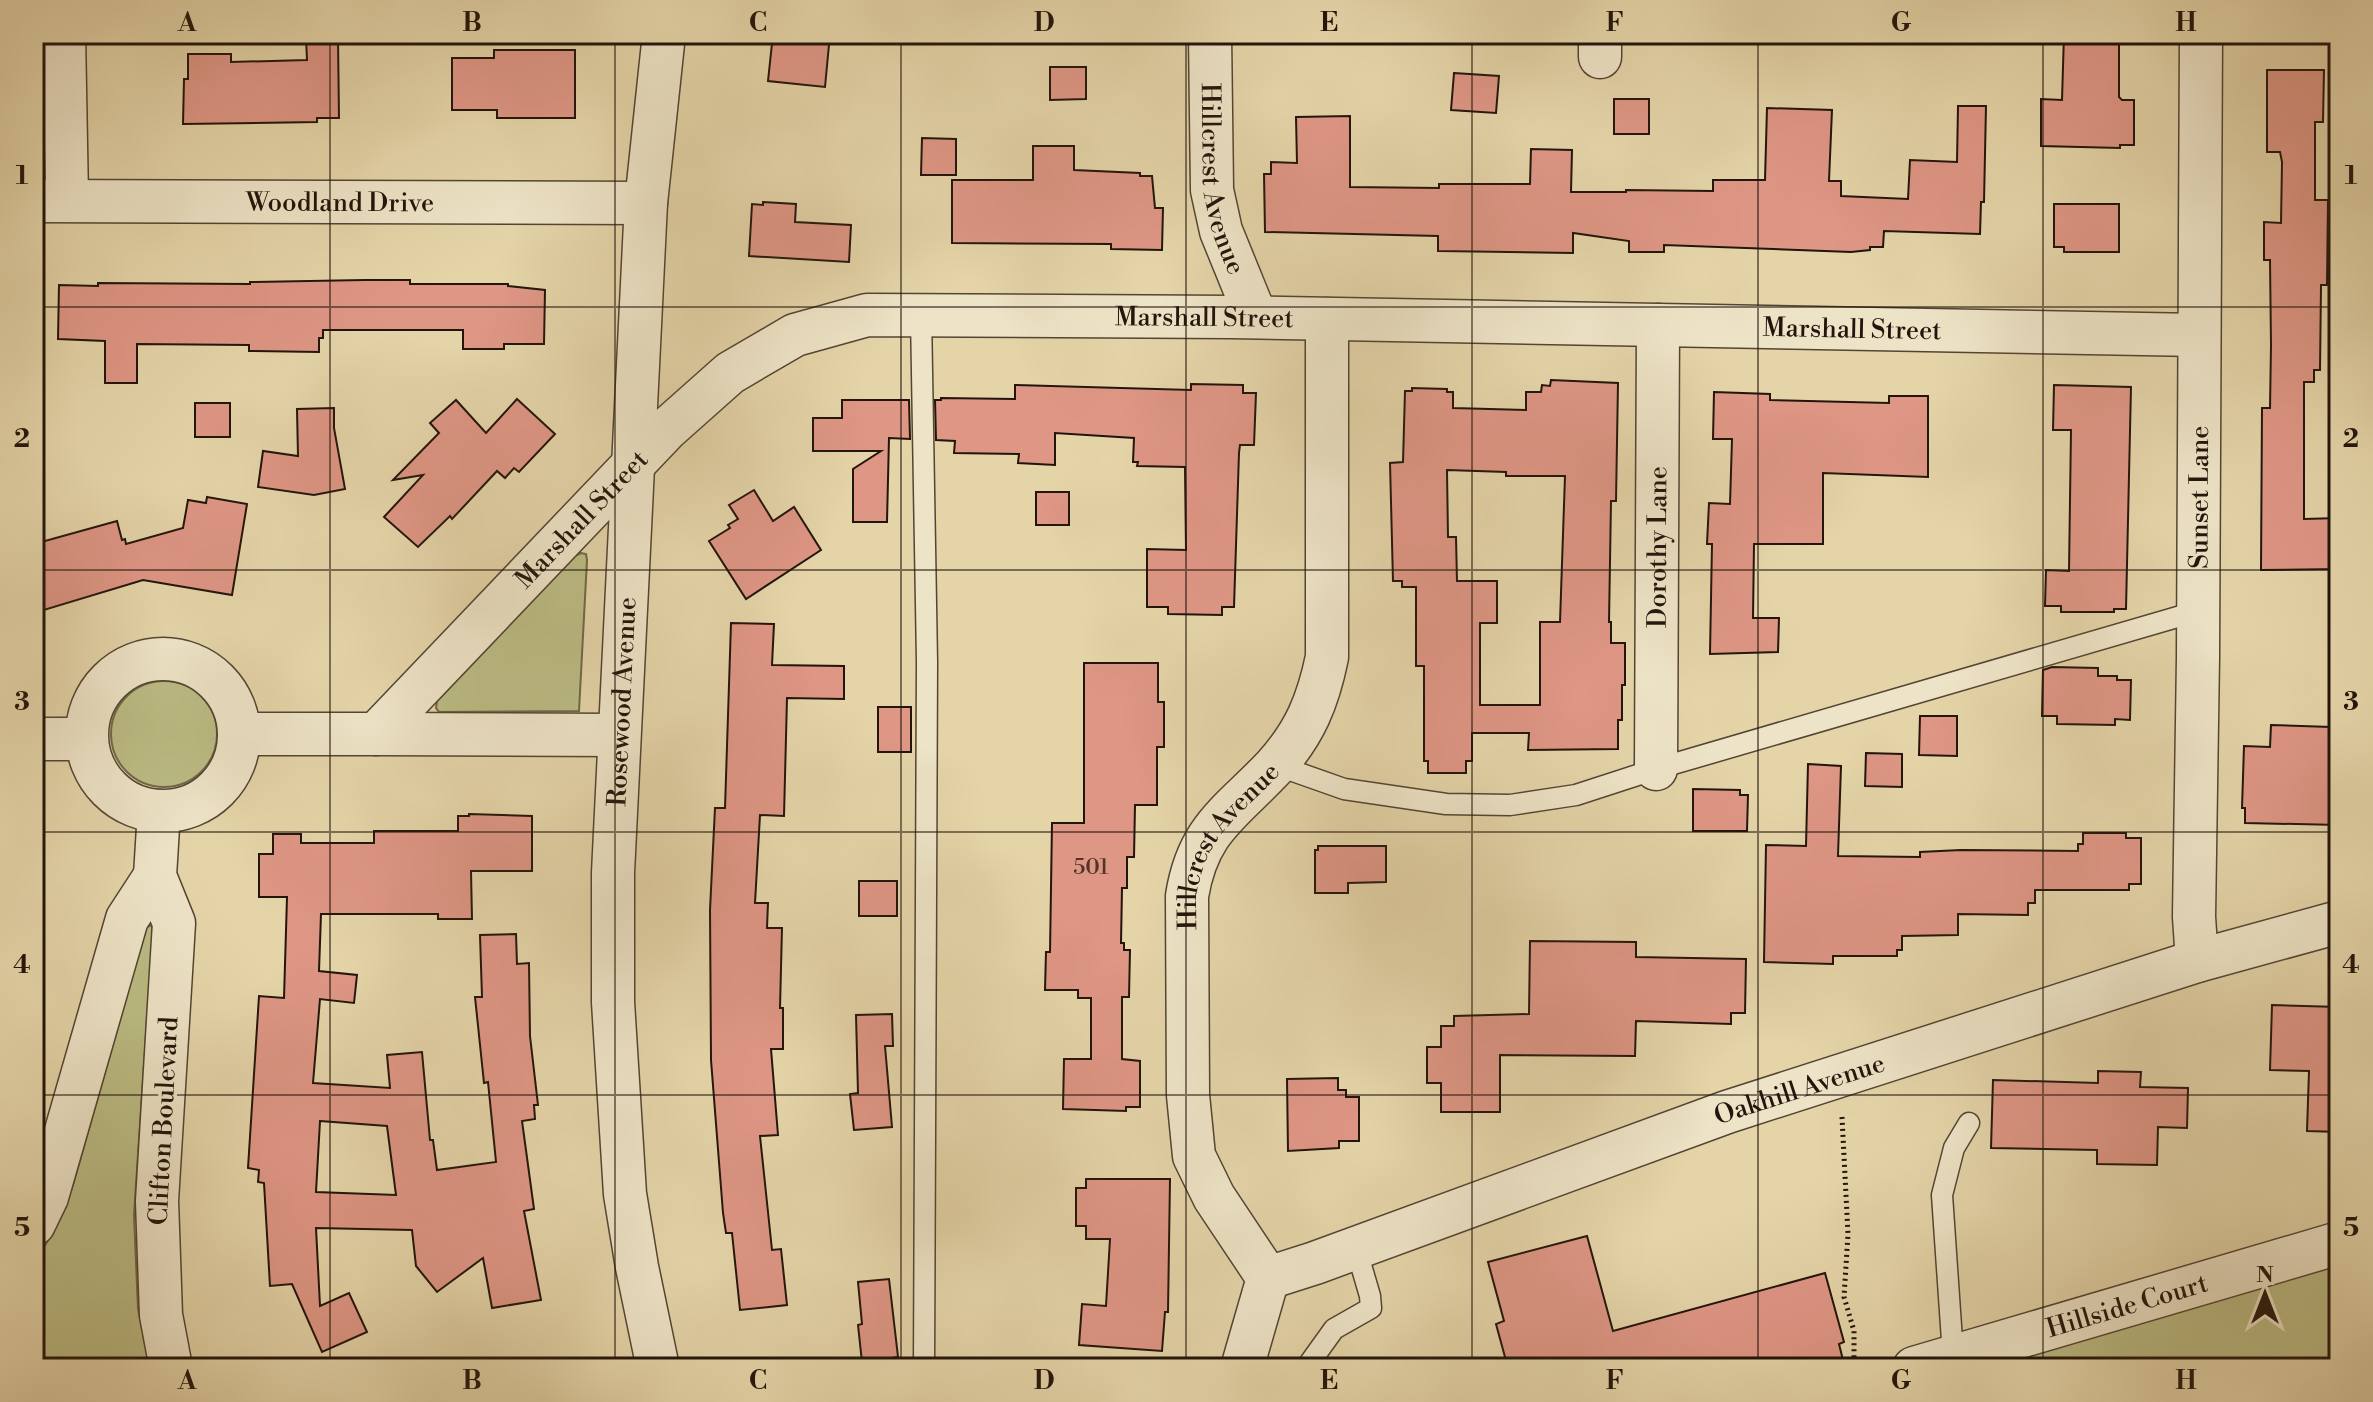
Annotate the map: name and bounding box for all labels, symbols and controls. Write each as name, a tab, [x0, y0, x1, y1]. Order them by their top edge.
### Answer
text: A	[177, 7, 197, 39]
text: B	[462, 7, 482, 39]
text: C	[749, 7, 767, 39]
text: D	[1034, 7, 1054, 39]
text: E	[1320, 7, 1338, 39]
text: F	[1606, 7, 1624, 39]
text: G	[1891, 7, 1912, 39]
text: H	[2175, 7, 2197, 39]
street label: Hillcrest Avenue	[1194, 83, 1252, 279]
text: 1	[16, 160, 29, 192]
text: 1	[2345, 160, 2358, 192]
street label: Woodland Drive	[245, 187, 434, 219]
street label: Marshall Street	[1115, 301, 1294, 335]
street label: Marshall Street	[1762, 312, 1942, 347]
text: 2	[14, 423, 30, 455]
text: 2	[2343, 423, 2359, 455]
street label: Sunset Lane	[2183, 425, 2216, 569]
street label: Marshall Street	[508, 444, 655, 596]
street label: Dorothy Lane	[1642, 466, 1674, 628]
street label: Rosewood Avenue	[601, 596, 644, 807]
text: 3	[14, 686, 30, 718]
text: 3	[2343, 686, 2359, 718]
street label: Hillcrest Avenue	[1172, 756, 1287, 930]
house number: 501	[1073, 854, 1109, 881]
text: 4	[13, 949, 31, 981]
text: 4	[2342, 949, 2360, 981]
street label: Clifton Boulevard	[143, 1016, 185, 1226]
street label: Oakhill Avenue	[1710, 1047, 1889, 1132]
text: 5	[14, 1212, 30, 1244]
text: 5	[2343, 1212, 2359, 1244]
north arrow	[2225, 1254, 2305, 1334]
text: N	[2256, 1262, 2274, 1289]
street label: Hillside Court	[2043, 1267, 2212, 1345]
text: A	[177, 1365, 197, 1397]
text: B	[462, 1365, 482, 1397]
text: C	[749, 1365, 767, 1397]
text: D	[1034, 1365, 1054, 1397]
text: E	[1320, 1365, 1338, 1397]
text: F	[1606, 1365, 1624, 1397]
text: G	[1891, 1365, 1912, 1397]
text: H	[2175, 1365, 2197, 1397]

